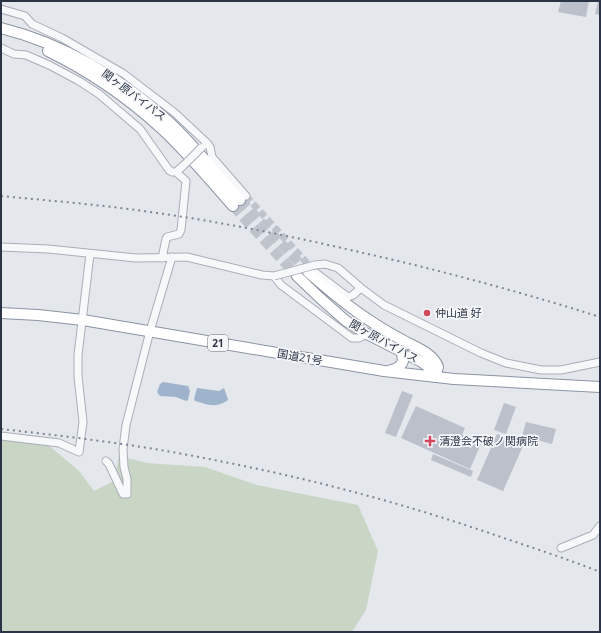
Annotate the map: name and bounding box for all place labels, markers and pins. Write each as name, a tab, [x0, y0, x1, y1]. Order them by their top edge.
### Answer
place label: 仲山道 好	[435, 305, 482, 320]
marker: 仲山道 好	[422, 308, 432, 318]
place label: 清澄会不破ノ関病院	[439, 433, 538, 448]
marker: 清澄会不破ノ関病院	[424, 435, 436, 447]

